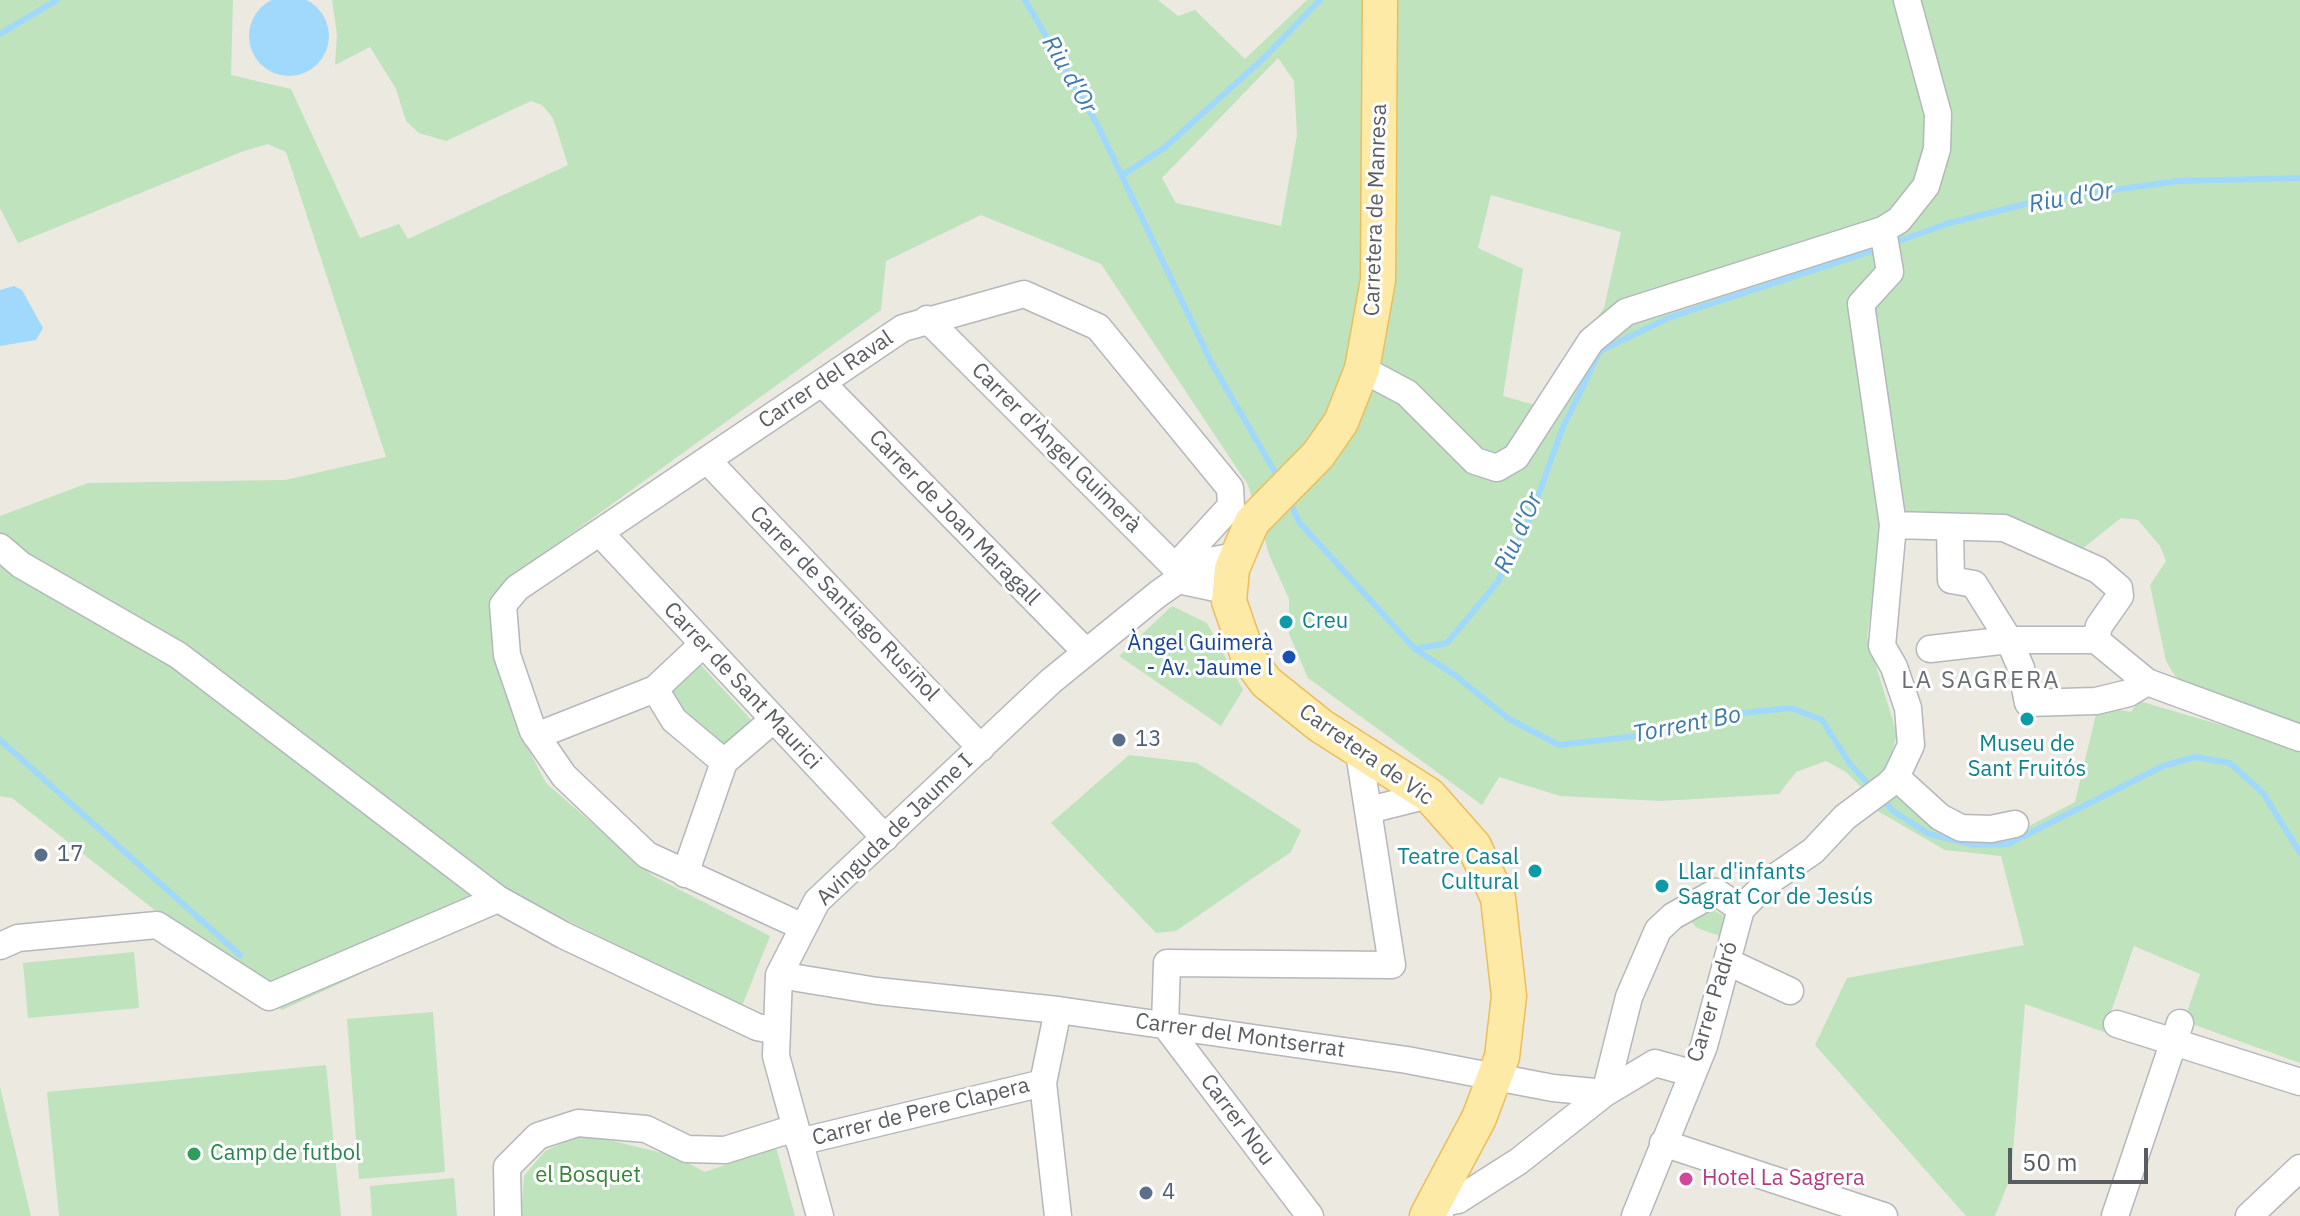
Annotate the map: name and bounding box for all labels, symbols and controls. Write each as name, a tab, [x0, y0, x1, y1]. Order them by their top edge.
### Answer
water label: Riu d'Or	[1035, 31, 1103, 119]
street label: Carretera de Manresa	[1359, 103, 1393, 317]
water label: Riu d'Or	[2027, 176, 2115, 220]
street label: Carrer del Raval	[754, 325, 898, 435]
street label: Carrer d'Àngel Guimerà	[966, 358, 1146, 538]
street label: Carrer de Joan Maragall	[863, 425, 1045, 611]
water label: Riu d'Or	[1489, 488, 1549, 578]
street label: Carrer de Santiago Rusiñol	[744, 501, 944, 707]
street label: Carrer de Sant Maurici	[658, 597, 826, 775]
place label: Creu	[1302, 609, 1348, 635]
marker: Creu	[1277, 613, 1295, 631]
place label: Àngel Guimerà - Av. Jaume l	[1127, 631, 1273, 682]
marker: Àngel Guimerà - Av. Jaume l	[1280, 648, 1298, 666]
district label: LA SAGRERA	[1901, 667, 2061, 695]
street label: Carretera de Vic	[1294, 699, 1438, 811]
water label: Torrent Bo	[1630, 700, 1744, 750]
marker: Museu de Sant Fruitós	[2018, 710, 2036, 728]
place label: 13	[1135, 727, 1161, 753]
marker: 13	[1110, 731, 1128, 749]
place label: Museu de Sant Fruitós	[1968, 732, 2086, 784]
street label: Avinguda de Jaume I	[811, 749, 979, 911]
place label: 17	[57, 842, 83, 868]
place label: Teatre Casal Cultural	[1397, 845, 1519, 896]
marker: 17	[32, 846, 50, 864]
place label: Llar d'infants Sagrat Cor de Jesús	[1678, 860, 1873, 912]
marker: Teatre Casal Cultural	[1526, 862, 1544, 880]
marker: Llar d'infants Sagrat Cor de Jesús	[1653, 877, 1671, 895]
street label: Carrer Padró	[1682, 939, 1744, 1065]
street label: Carrer del Montserrat	[1133, 1008, 1347, 1064]
street label: Carrer Nou	[1194, 1069, 1280, 1171]
street label: Carrer de Pere Clapera	[810, 1072, 1032, 1152]
scale bar	[2012, 1132, 2152, 1182]
place label: Camp de futbol	[210, 1141, 361, 1167]
marker: Camp de futbol	[185, 1145, 203, 1163]
text: 50 m	[2022, 1146, 2077, 1178]
park label: el Bosquet	[535, 1163, 641, 1189]
place label: Hotel La Sagrera	[1702, 1166, 1865, 1192]
marker: Hotel La Sagrera	[1677, 1170, 1695, 1188]
place label: 4	[1162, 1180, 1175, 1206]
marker: 4	[1137, 1184, 1155, 1202]

